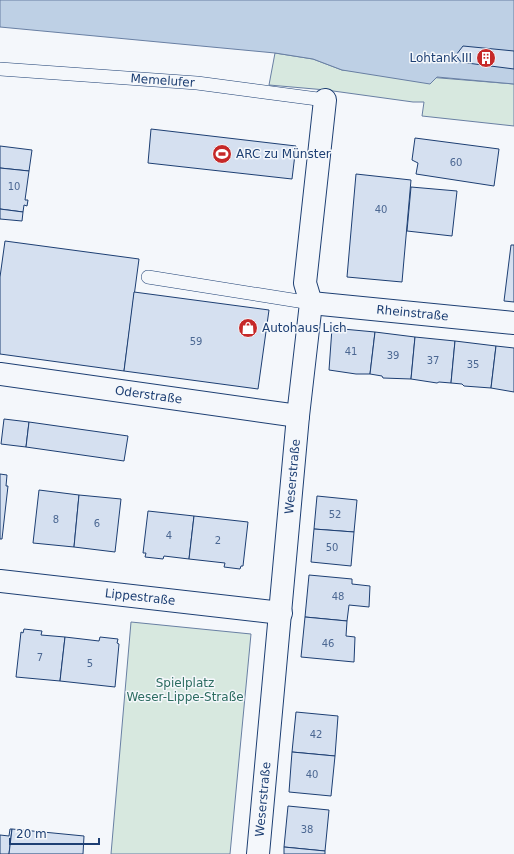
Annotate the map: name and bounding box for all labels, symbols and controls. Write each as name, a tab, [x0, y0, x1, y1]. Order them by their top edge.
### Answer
building icon: Lohtank III	[475, 47, 497, 69]
place label: Lohtank III	[410, 51, 472, 65]
street label: Memelufer	[130, 71, 195, 90]
sports icon: ARC zu Münster	[211, 143, 233, 165]
place label: ARC zu Münster	[236, 147, 331, 161]
house number: 60	[450, 157, 462, 168]
house number: 10	[8, 181, 20, 192]
house number: 40	[375, 204, 387, 215]
street label: Rheinstraße	[376, 302, 449, 324]
shop icon: Autohaus Lich	[237, 317, 259, 339]
place label: Autohaus Lich	[262, 321, 347, 335]
house number: 59	[190, 336, 202, 347]
house number: 41	[345, 346, 357, 357]
house number: 39	[387, 350, 399, 361]
house number: 37	[427, 355, 439, 366]
house number: 35	[467, 359, 479, 370]
street label: Oderstraße	[114, 383, 183, 407]
street label: Weserstraße	[282, 438, 303, 515]
house number: 52	[329, 509, 341, 520]
house number: 8	[53, 514, 59, 525]
house number: 6	[94, 518, 100, 529]
house number: 4	[166, 530, 172, 541]
house number: 2	[215, 535, 221, 546]
house number: 50	[326, 542, 338, 553]
street label: Lippestraße	[104, 586, 176, 608]
house number: 48	[332, 591, 344, 602]
house number: 46	[322, 638, 334, 649]
house number: 7	[37, 652, 43, 663]
house number: 5	[87, 658, 93, 669]
park label: Spielplatz Weser-Lippe-Straße	[126, 676, 244, 704]
house number: 42	[310, 729, 322, 740]
street label: Weserstraße	[253, 761, 273, 837]
house number: 40	[306, 769, 318, 780]
scale bar	[10, 820, 99, 846]
house number: 38	[301, 824, 313, 835]
text: 20 m	[16, 827, 47, 841]

